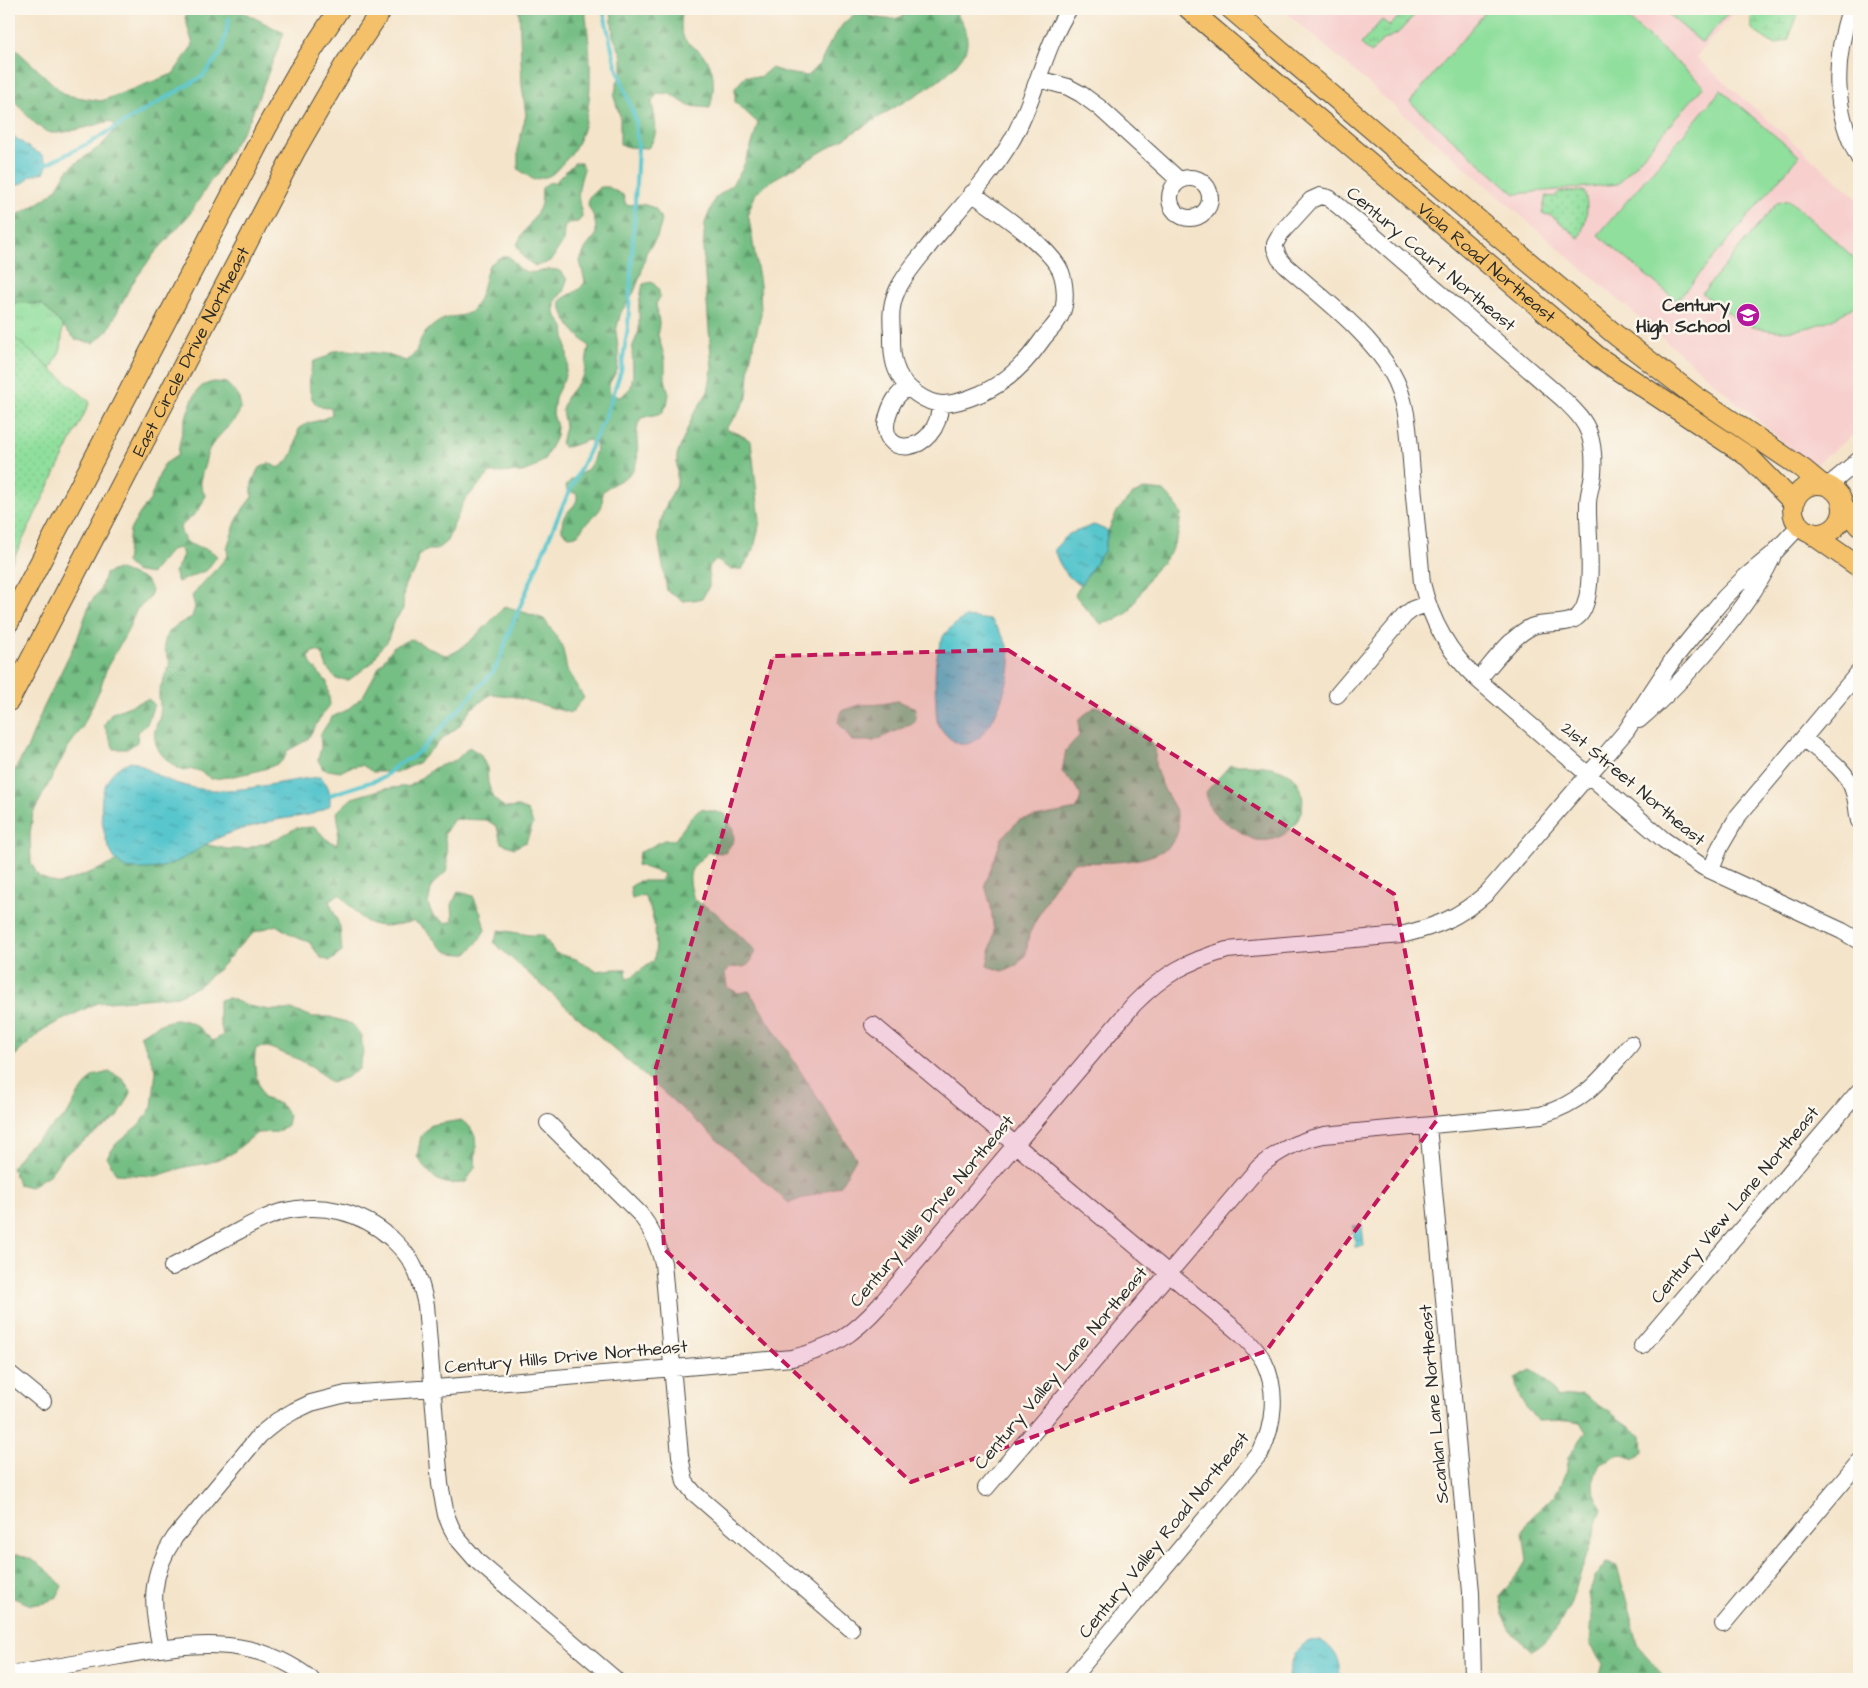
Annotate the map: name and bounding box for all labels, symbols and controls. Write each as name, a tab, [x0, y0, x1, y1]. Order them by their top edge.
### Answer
street label: Century Court Northeast	[1340, 181, 1522, 339]
street label: Viola Road Northeast	[1412, 196, 1562, 329]
street label: East Circle Drive Northeast	[126, 241, 256, 461]
place label: Century High School	[1636, 293, 1730, 340]
school or university icon: Century High School	[1735, 302, 1761, 328]
street label: 21st Street Northeast	[1555, 716, 1711, 852]
street label: Century View Lane Northeast	[1645, 1100, 1826, 1310]
street label: Century Hills Drive Northeast	[844, 1109, 1021, 1313]
street label: Century Valley Lane Northeast	[968, 1261, 1155, 1476]
street label: Scanlan Lane Northeast	[1413, 1303, 1455, 1505]
street label: Century Hills Drive Northeast	[443, 1334, 689, 1381]
street label: Century Valley Road Northeast	[1073, 1426, 1256, 1644]

